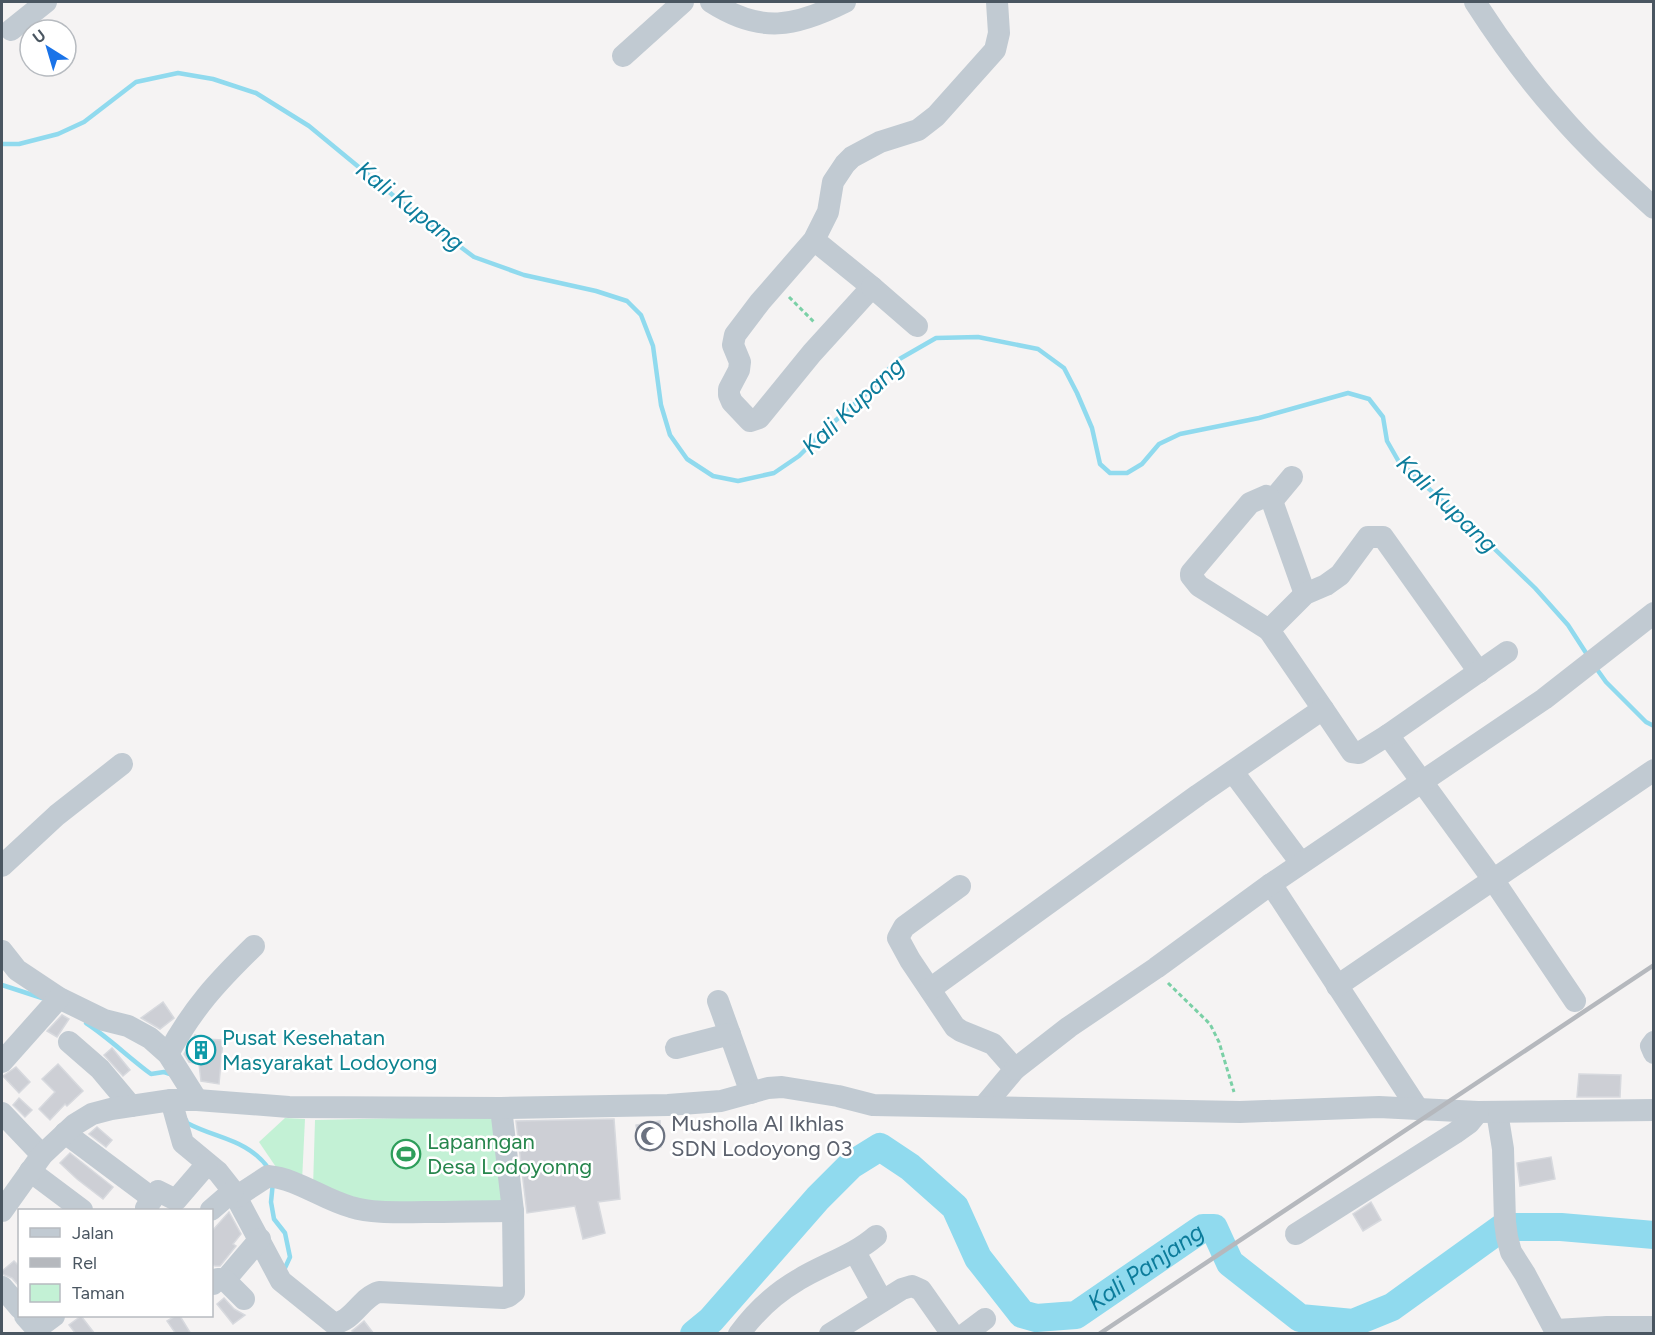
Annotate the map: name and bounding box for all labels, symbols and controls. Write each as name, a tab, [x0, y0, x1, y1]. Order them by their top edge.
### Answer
north arrow	[18, 18, 78, 78]
text: U	[29, 25, 49, 47]
water label: Kali Kupang	[351, 154, 470, 257]
water label: Kali Kupang	[796, 351, 910, 460]
water label: Kali Kupang	[1391, 448, 1504, 559]
place label: Pusat Kesehatan Masyarakat Lodoyong	[222, 1024, 438, 1076]
building icon: Pusat Kesehatan Masyarakat Lodoyong	[185, 1034, 217, 1066]
place label: Musholla Al Ikhlas SDN Lodoyong 03	[671, 1110, 852, 1162]
mosque icon: Musholla Al Ikhlas SDN Lodoyong 03	[634, 1120, 666, 1152]
place label: Lapanngan Desa Lodoyonng	[427, 1128, 592, 1180]
sports icon: Lapanngan Desa Lodoyonng	[390, 1138, 422, 1170]
legend	[18, 1209, 213, 1317]
water label: Kali Panjang	[1082, 1217, 1209, 1317]
text: Jalan	[72, 1222, 114, 1244]
text: Rel	[72, 1252, 97, 1274]
text: Taman	[72, 1282, 125, 1304]

